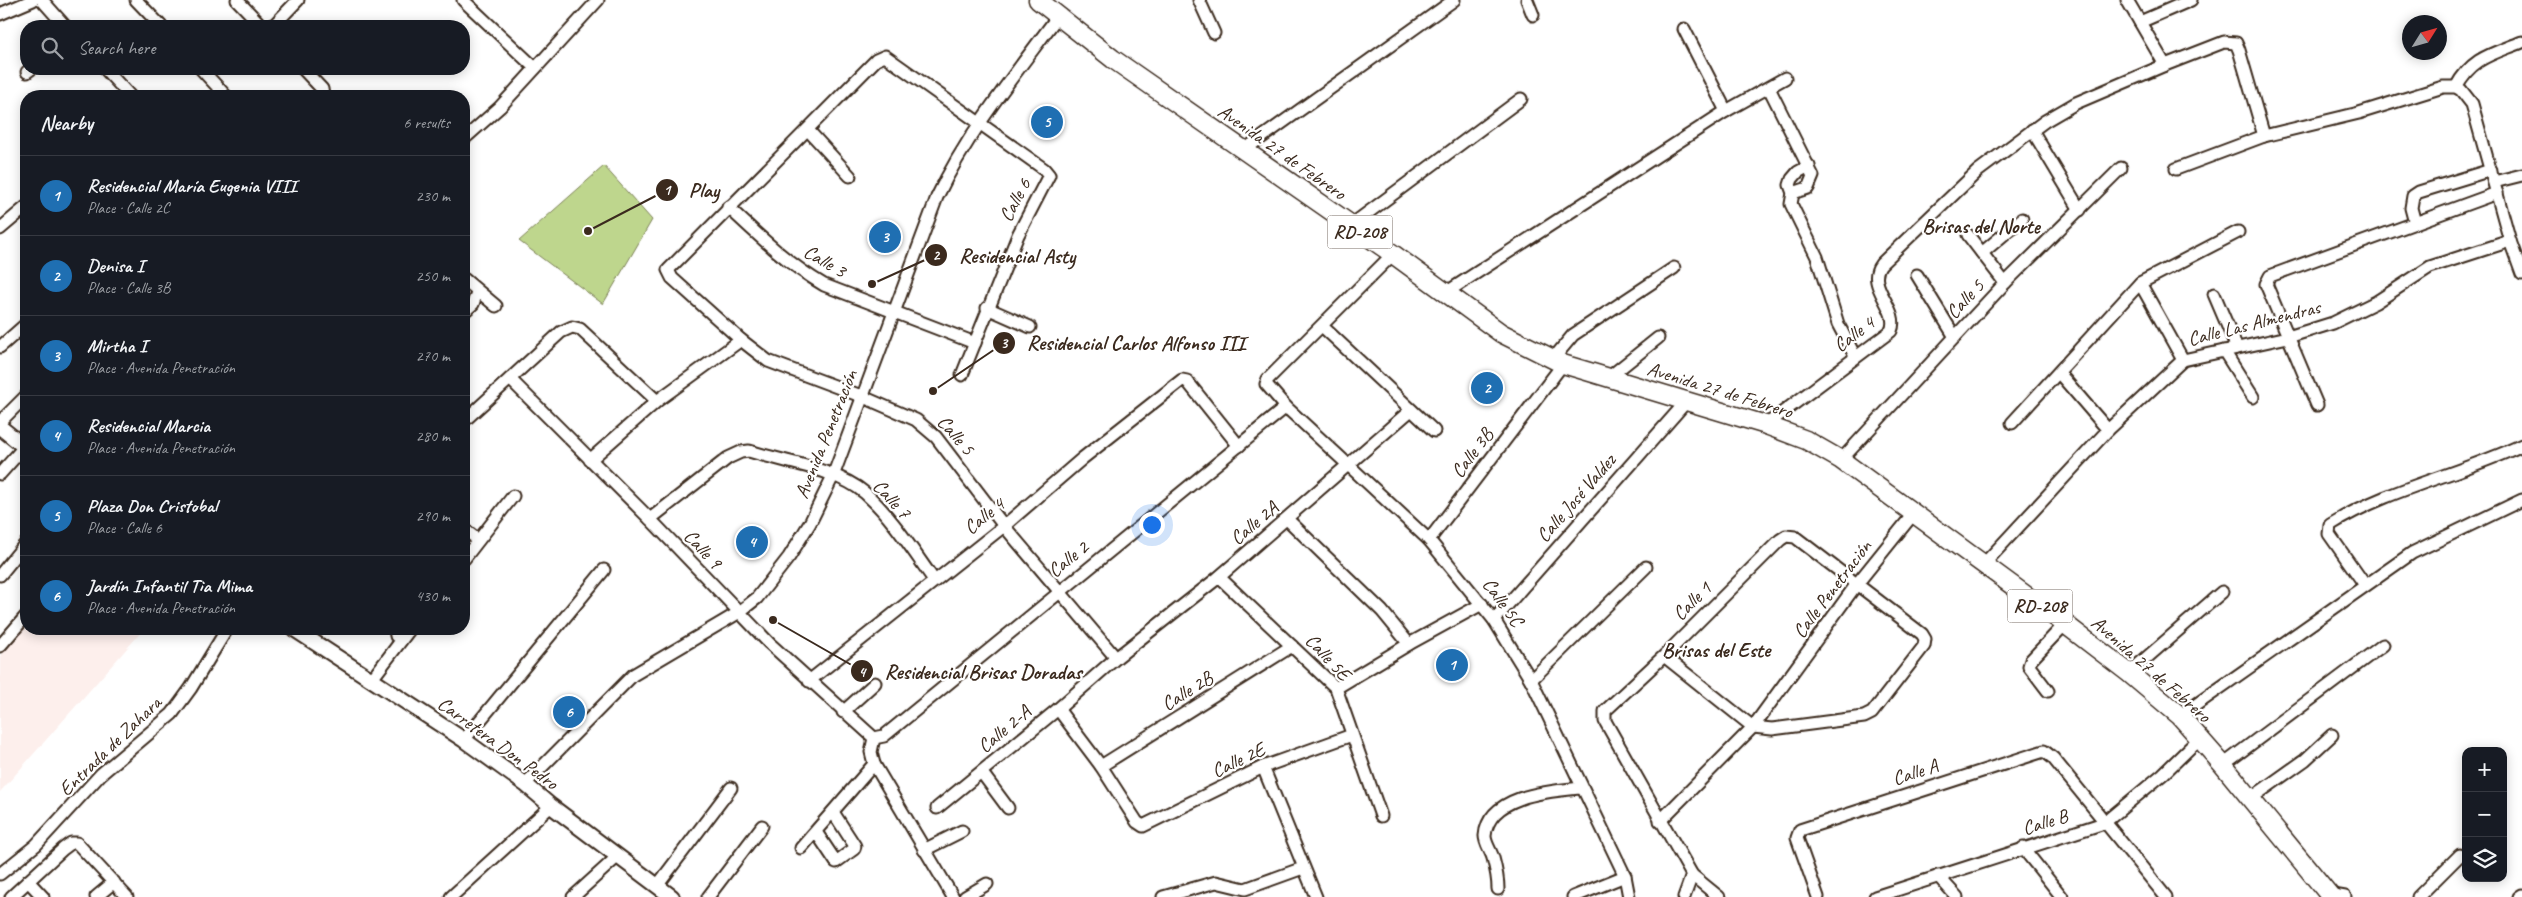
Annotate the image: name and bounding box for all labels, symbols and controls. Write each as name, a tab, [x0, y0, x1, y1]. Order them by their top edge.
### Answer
north arrow	[2402, 15, 2447, 60]
search box	[20, 20, 470, 75]
icon: search	[38, 34, 66, 62]
text: Search here	[78, 36, 155, 60]
street label: Avenida 27 de Febrero	[1213, 99, 1352, 206]
pin: 5	[1031, 103, 1063, 141]
text: Nearby	[40, 110, 93, 136]
text: 6 results	[403, 113, 450, 133]
callout: Play	[654, 172, 729, 208]
street label: Calle 6	[993, 173, 1037, 226]
text: Residencial María Eugenia VIII	[87, 174, 297, 198]
text: Play	[689, 177, 721, 204]
text: 1	[664, 181, 673, 200]
text: 1	[52, 186, 60, 206]
text: 230 m	[416, 186, 450, 206]
text: Place · Calle 2C	[87, 198, 170, 218]
district label: Brisas del Norte	[1922, 213, 2042, 239]
road number: RD-208	[1328, 216, 1392, 248]
pin: 3	[869, 218, 901, 256]
callout: Residencial Asty	[924, 237, 1085, 273]
street label: Calle 3	[799, 239, 853, 284]
text: Residencial Asty	[959, 243, 1077, 270]
text: 2	[933, 246, 941, 265]
text: Denisa I	[87, 254, 144, 278]
text: 2	[52, 266, 60, 286]
text: 250 m	[416, 266, 450, 286]
street label: Calle 5	[1940, 273, 1990, 324]
text: Place · Calle 3B	[87, 278, 170, 298]
street label: Calle Las Almendras	[2185, 294, 2325, 352]
street label: Calle 4	[1828, 309, 1881, 358]
callout: Residencial Carlos Alfonso III	[992, 325, 1256, 361]
text: Residencial Carlos Alfonso III	[1027, 330, 1250, 356]
text: Mirtha I	[87, 334, 147, 358]
text: 3	[1001, 334, 1009, 353]
text: 3	[52, 346, 60, 366]
text: 270 m	[416, 346, 450, 366]
street label: Avenida 27 de Febrero	[1644, 356, 1797, 424]
text: Place · Avenida Penetración	[87, 358, 235, 378]
street label: Avenida Penetración	[789, 365, 864, 502]
pin: 2	[1471, 369, 1503, 407]
street label: Calle 5	[932, 410, 981, 461]
text: Residencial Marcia	[87, 414, 210, 438]
street label: Calle 3B	[1445, 422, 1500, 483]
text: 4	[52, 426, 60, 446]
text: 280 m	[416, 426, 450, 446]
text: Place · Avenida Penetración	[87, 438, 235, 458]
street label: Calle José Valdez	[1531, 447, 1622, 547]
street label: Calle 7	[867, 474, 917, 525]
street label: Calle 4	[959, 491, 1011, 540]
text: Plaza Don Cristobal	[87, 494, 217, 518]
street label: Calle 2A	[1225, 495, 1284, 550]
text: 5	[53, 506, 59, 526]
text: 290 m	[416, 506, 450, 526]
your location	[1139, 512, 1165, 538]
text: Place · Calle 6	[87, 518, 162, 538]
pin: 4	[736, 523, 768, 561]
street label: Calle 9	[678, 524, 729, 576]
street label: Calle 2	[1043, 534, 1095, 583]
street label: Calle Penetración	[1787, 534, 1878, 643]
street label: Calle 5C	[1477, 573, 1531, 634]
text: Jardín Infantil Tia Mima	[87, 574, 252, 598]
street label: Calle 1	[1667, 575, 1718, 626]
text: 6	[52, 586, 60, 606]
text: 430 m	[416, 586, 450, 606]
road number: RD-208	[2008, 590, 2072, 622]
text: Place · Avenida Penetración	[87, 598, 235, 618]
street label: Avenida 27 de Febrero	[2086, 610, 2217, 728]
street label: Calle 5E	[1300, 628, 1358, 688]
district label: Brisas del Este	[1662, 637, 1772, 663]
pin: 1	[1436, 646, 1468, 684]
callout: Residencial Brisas Doradas	[850, 653, 1091, 689]
text: Residencial Brisas Doradas	[884, 659, 1084, 685]
text: 4	[859, 663, 868, 682]
street label: Calle 2B	[1157, 665, 1219, 716]
street label: Entrada de Zahara	[53, 689, 168, 801]
street label: Carretera Don Pedro	[433, 691, 564, 796]
pin: 6	[553, 693, 585, 731]
street label: Calle 2-A	[972, 699, 1036, 758]
street label: Calle 2E	[1207, 736, 1271, 783]
map controls	[2462, 747, 2507, 882]
button: +	[2462, 747, 2507, 792]
street label: Calle A	[1889, 753, 1942, 791]
button: −	[2462, 792, 2507, 837]
street label: Calle B	[2019, 803, 2073, 841]
button: layers	[2462, 837, 2507, 882]

